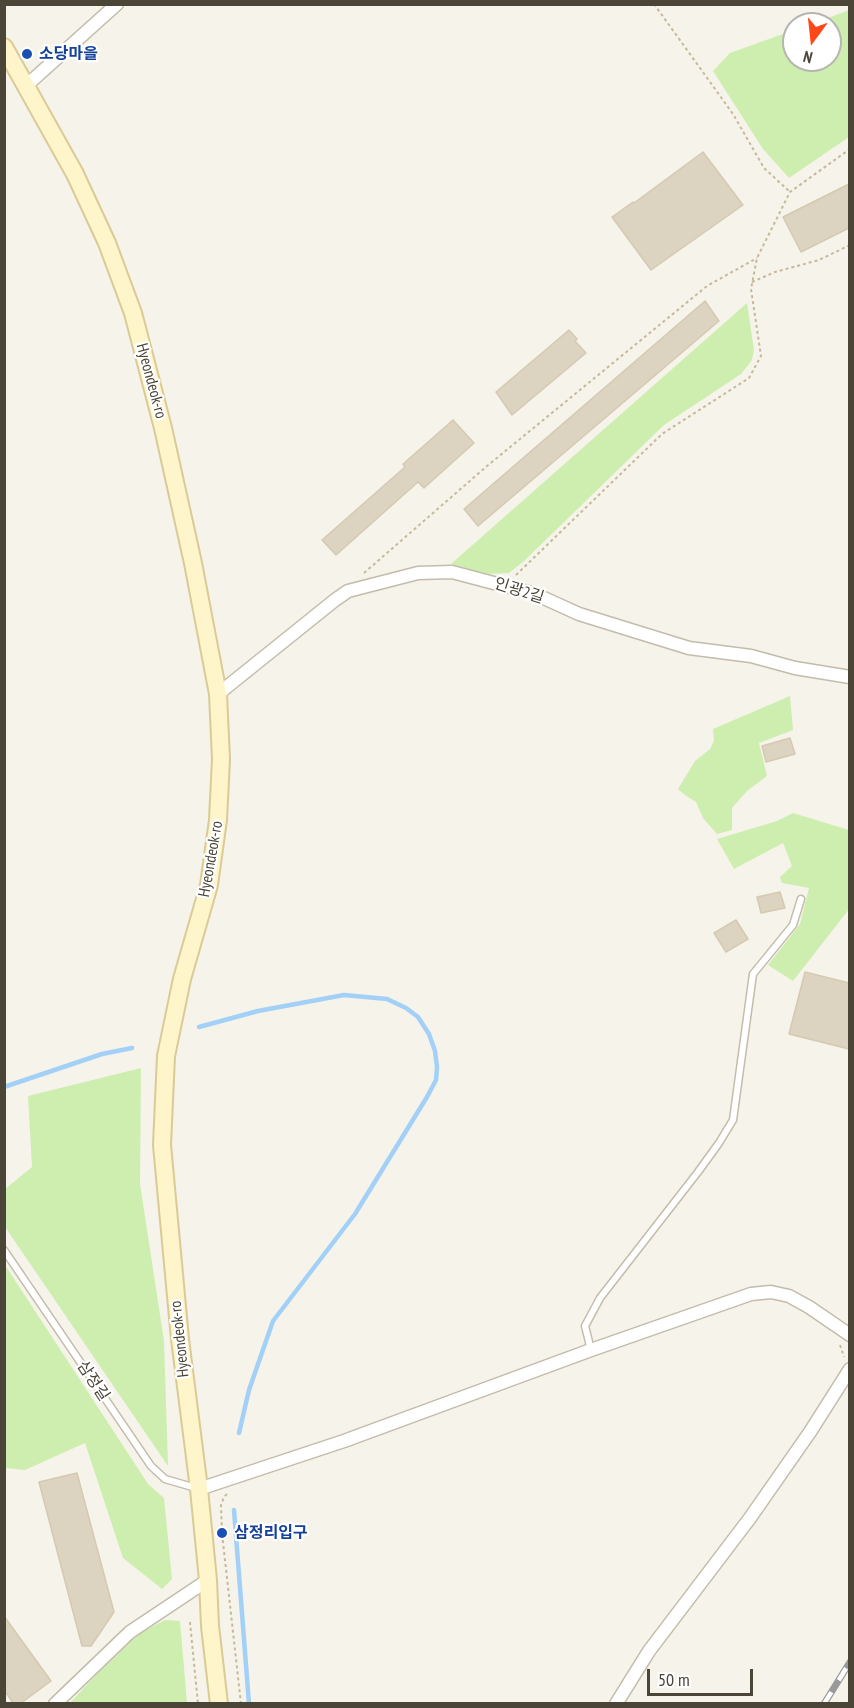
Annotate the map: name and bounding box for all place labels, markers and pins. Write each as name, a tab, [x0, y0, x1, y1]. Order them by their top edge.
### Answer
place label: 소당마을	[39, 44, 98, 64]
marker: 소당마을	[20, 47, 34, 61]
place label: 삼정리입구	[234, 1523, 308, 1543]
marker: 삼정리입구	[215, 1526, 229, 1540]

